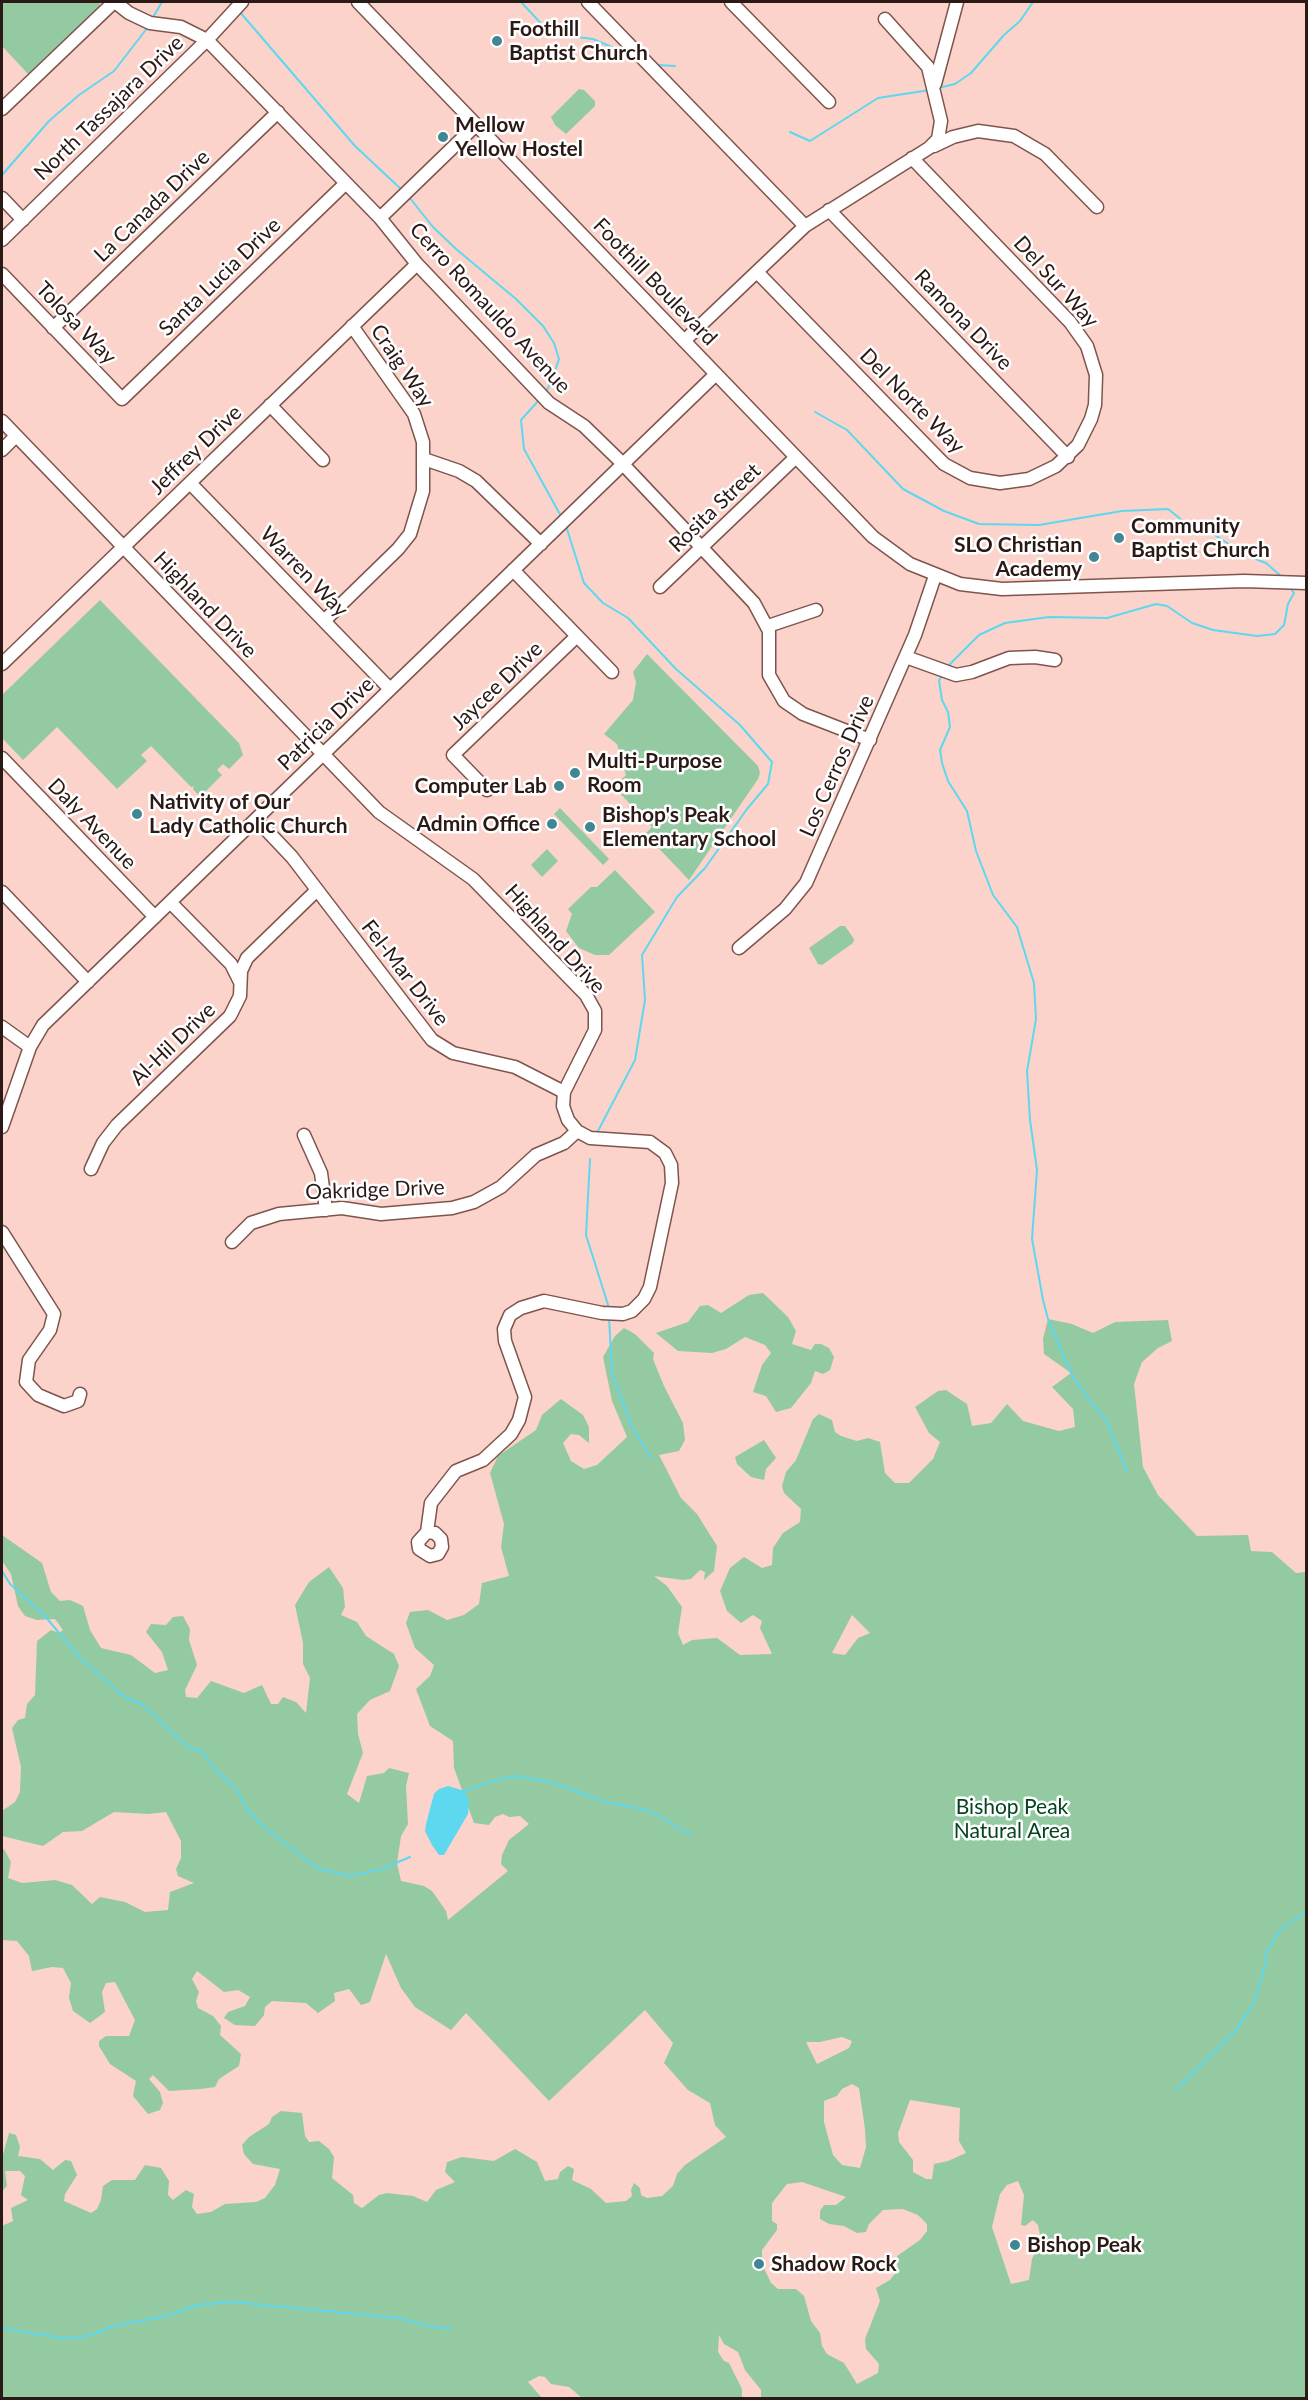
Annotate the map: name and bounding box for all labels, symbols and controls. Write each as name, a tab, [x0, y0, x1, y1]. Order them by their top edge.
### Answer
place label: Foothill Baptist Church	[509, 16, 648, 66]
street label: North Tassajara Drive	[29, 30, 189, 186]
marker: Foothill Baptist Church	[490, 34, 504, 48]
place label: Mellow Yellow Hostel	[455, 112, 583, 162]
marker: Mellow Yellow Hostel	[436, 130, 450, 144]
street label: La Canada Drive	[89, 145, 215, 267]
street label: Santa Lucia Drive	[154, 213, 286, 341]
street label: Foothill Boulevard	[588, 213, 722, 351]
street label: Cerro Romauldo Avenue	[404, 217, 576, 399]
street label: Del Sur Way	[1008, 231, 1104, 333]
street label: Ramona Drive	[909, 264, 1017, 376]
street label: Tolosa Way	[30, 276, 122, 370]
street label: Craig Way	[365, 320, 439, 412]
street label: Del Norte Way	[854, 343, 970, 459]
street label: Jeffrey Drive	[145, 400, 247, 500]
street label: Rosita Street	[664, 458, 766, 558]
place label: Community Baptist Church	[1131, 513, 1270, 563]
street label: Warren Way	[255, 522, 353, 622]
marker: Community Baptist Church	[1112, 531, 1126, 545]
place label: SLO Christian Academy	[954, 532, 1082, 582]
street label: Highland Drive	[148, 547, 262, 663]
marker: SLO Christian Academy	[1087, 550, 1101, 564]
street label: Jaycee Drive	[446, 636, 548, 736]
street label: Patricia Drive	[273, 672, 379, 776]
street label: Los Cerros Drive	[794, 691, 880, 841]
place label: Multi-Purpose Room	[587, 748, 722, 798]
marker: Multi-Purpose Room	[568, 766, 582, 780]
street label: Daly Avenue	[42, 773, 142, 875]
place label: Computer Lab	[415, 773, 547, 799]
marker: Computer Lab	[552, 779, 566, 793]
place label: Nativity of Our Lady Catholic Church	[149, 789, 348, 839]
place label: Bishop's Peak Elementary School	[602, 802, 776, 852]
marker: Nativity of Our Lady Catholic Church	[130, 807, 144, 821]
place label: Admin Office	[416, 811, 540, 837]
marker: Admin Office	[545, 817, 559, 831]
marker: Bishop's Peak Elementary School	[583, 820, 597, 834]
street label: Highland Drive	[500, 879, 610, 999]
street label: Fel-Mar Drive	[356, 915, 454, 1031]
street label: Al-Hil Drive	[125, 997, 221, 1091]
street label: Oakridge Drive	[305, 1175, 445, 1205]
park label: Bishop Peak Natural Area	[954, 1794, 1070, 1844]
place label: Bishop Peak	[1027, 2232, 1142, 2258]
marker: Bishop Peak	[1008, 2238, 1022, 2252]
place label: Shadow Rock	[771, 2251, 897, 2277]
marker: Shadow Rock	[752, 2257, 766, 2271]

